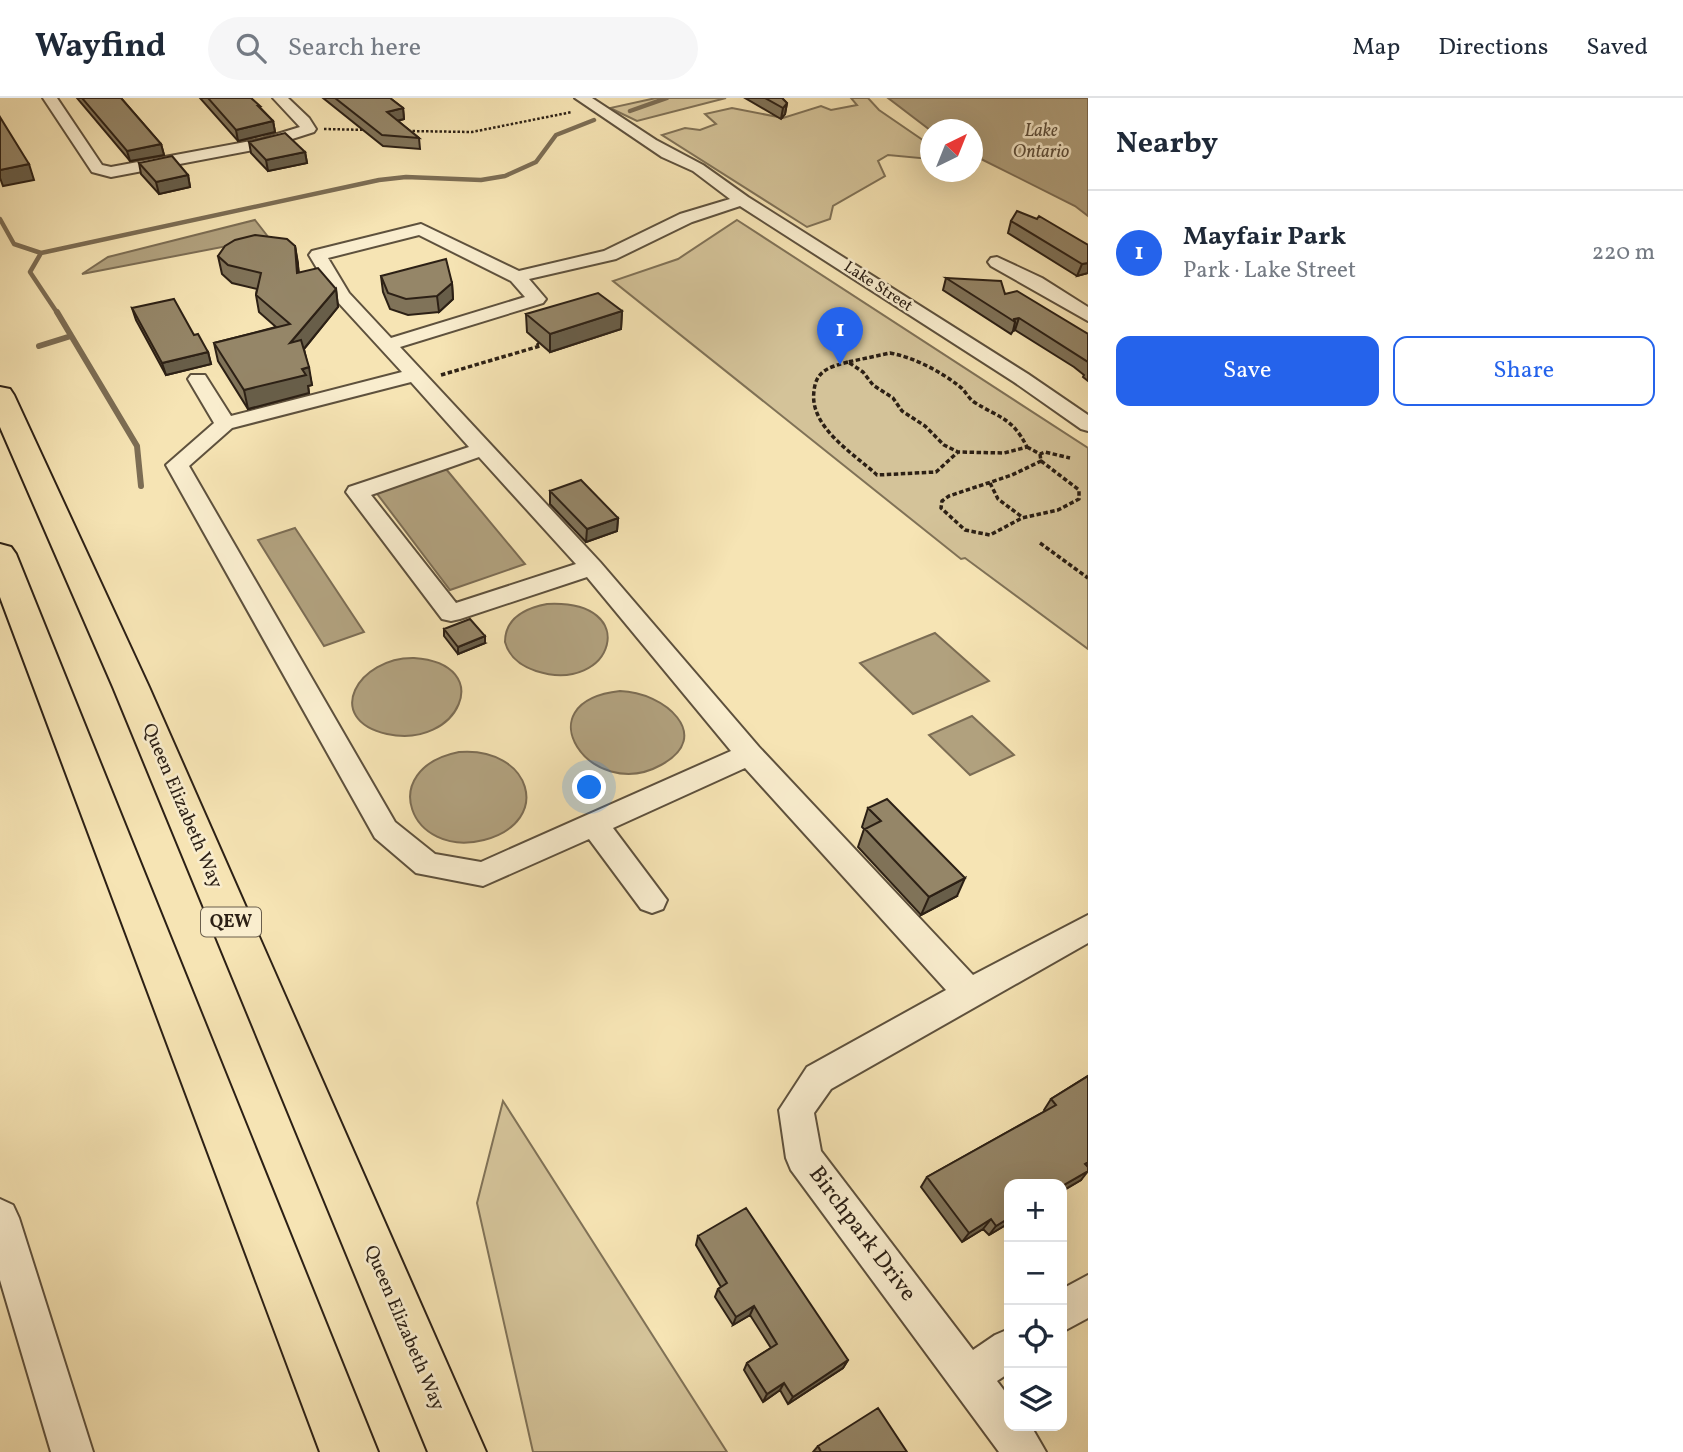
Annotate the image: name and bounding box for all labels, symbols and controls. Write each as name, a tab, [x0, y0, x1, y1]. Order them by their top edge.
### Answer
search box	[208, 17, 698, 80]
text: Wayfind	[35, 25, 166, 71]
icon: search	[232, 29, 270, 67]
text: Search here	[288, 30, 421, 66]
text: Map	[1352, 31, 1400, 65]
text: Directions	[1438, 31, 1548, 65]
text: Saved	[1586, 31, 1648, 65]
north arrow	[920, 119, 983, 182]
water label: Lake Ontario	[1013, 119, 1069, 165]
text: Nearby	[1116, 123, 1218, 165]
text: Mayfair Park	[1183, 219, 1346, 255]
text: 1	[1134, 237, 1144, 269]
text: 220 m	[1592, 237, 1655, 269]
text: Park · Lake Street	[1183, 255, 1356, 287]
street label: Lake Street	[839, 256, 917, 318]
pin: 1	[817, 307, 863, 365]
button: Save	[1116, 336, 1379, 406]
button: Share	[1393, 336, 1655, 406]
street label: Queen Elizabeth Way	[135, 719, 229, 893]
your location	[572, 770, 606, 804]
road number: QEW	[201, 908, 261, 936]
street label: Birchpark Drive	[801, 1160, 923, 1308]
map controls	[1004, 1179, 1067, 1431]
button: +	[1004, 1179, 1067, 1242]
street label: Queen Elizabeth Way	[357, 1241, 451, 1415]
button: −	[1004, 1242, 1067, 1305]
button: locate	[1004, 1305, 1067, 1368]
button: layers	[1004, 1368, 1067, 1431]

